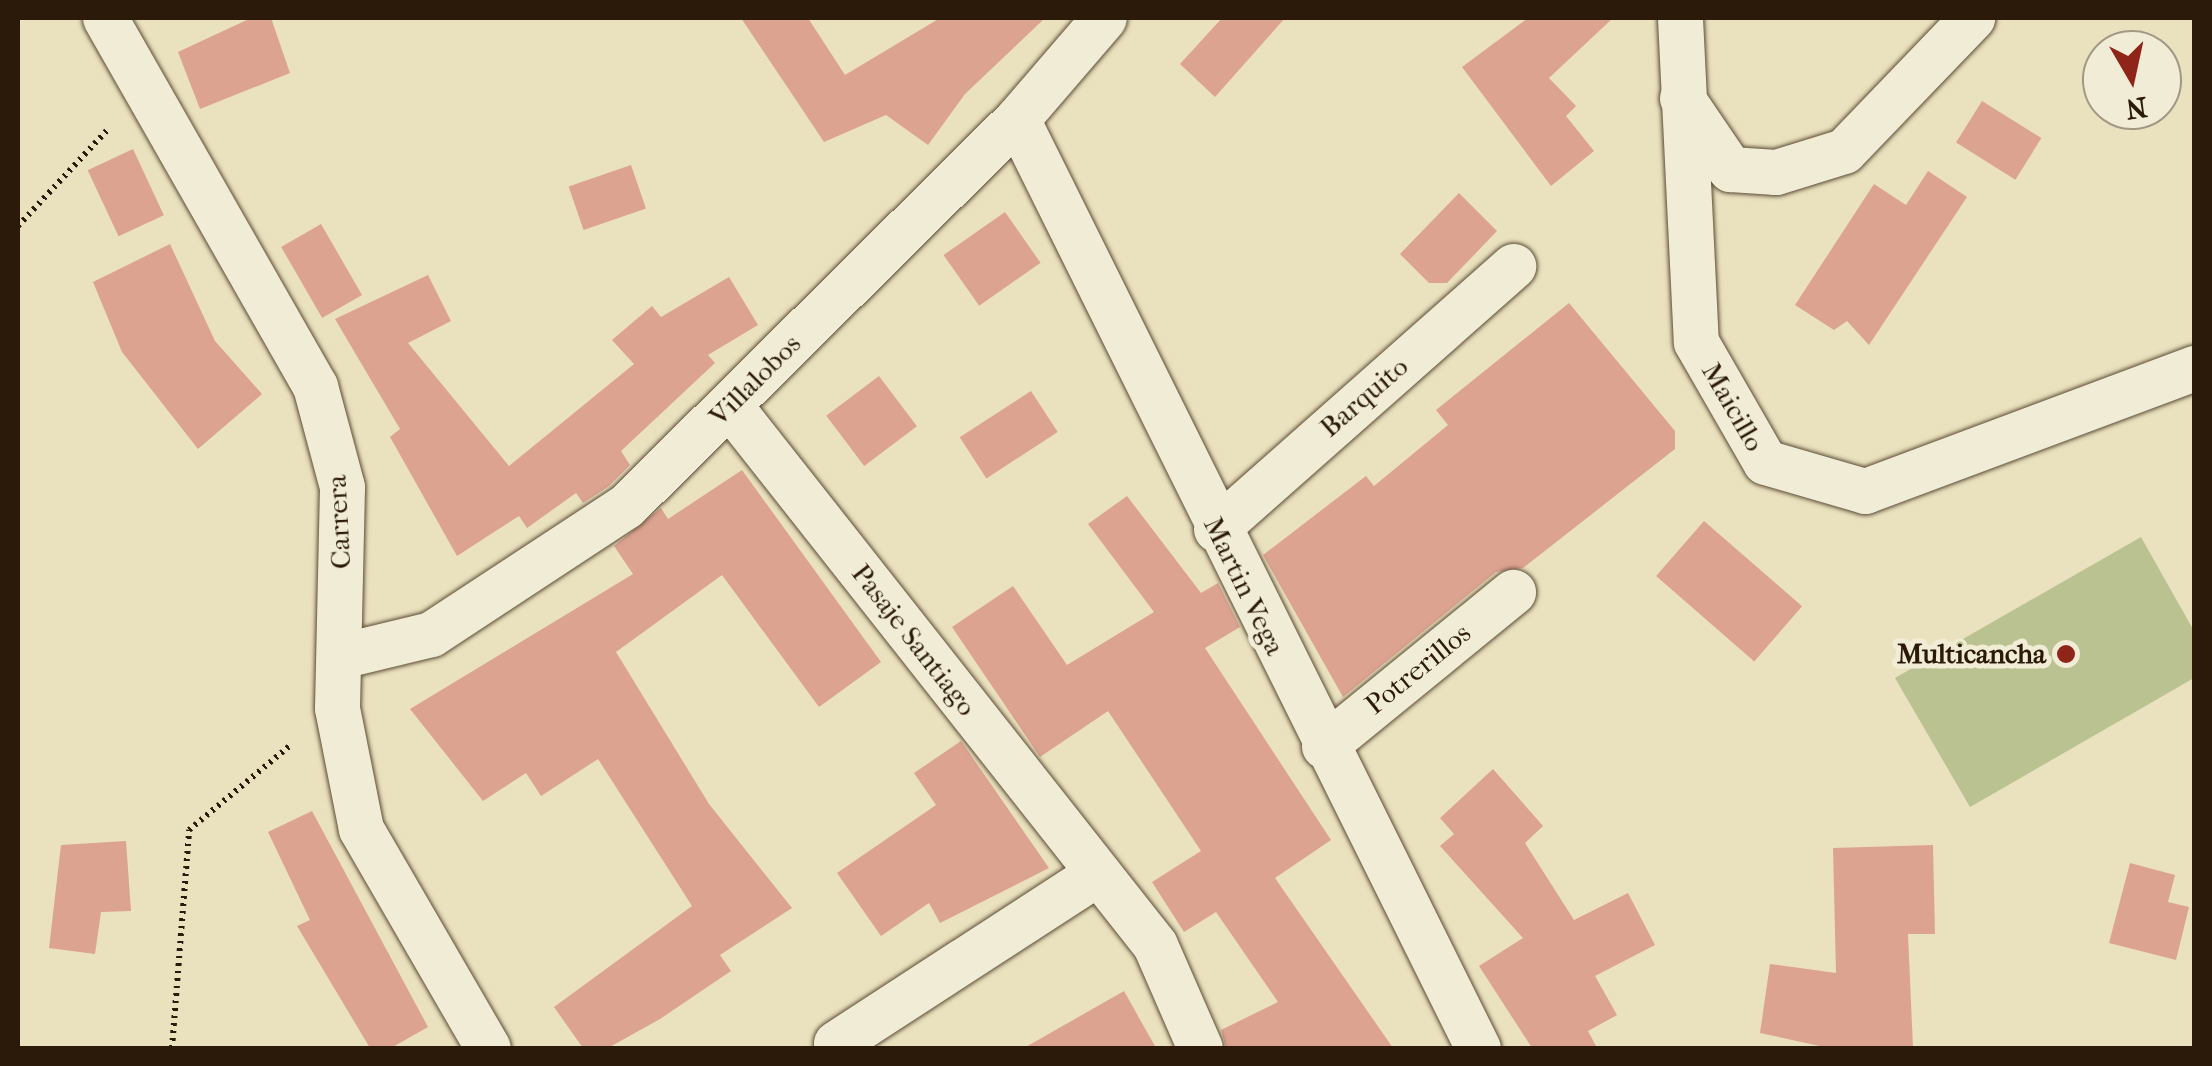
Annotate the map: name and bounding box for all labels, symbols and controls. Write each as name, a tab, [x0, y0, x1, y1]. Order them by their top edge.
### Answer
north arrow	[2082, 30, 2182, 130]
text: N	[2123, 90, 2150, 126]
street label: Villalobos	[702, 327, 808, 433]
street label: Barquito	[1313, 350, 1415, 444]
street label: Maicillo	[1694, 357, 1772, 457]
street label: Carrera	[320, 474, 358, 570]
street label: Martin Vega	[1196, 511, 1292, 661]
street label: Pasaje Santiago	[844, 557, 984, 723]
street label: Potrerillos	[1358, 616, 1478, 722]
place label: Multicancha	[1897, 637, 2046, 671]
marker: Multicancha	[2055, 643, 2077, 665]

